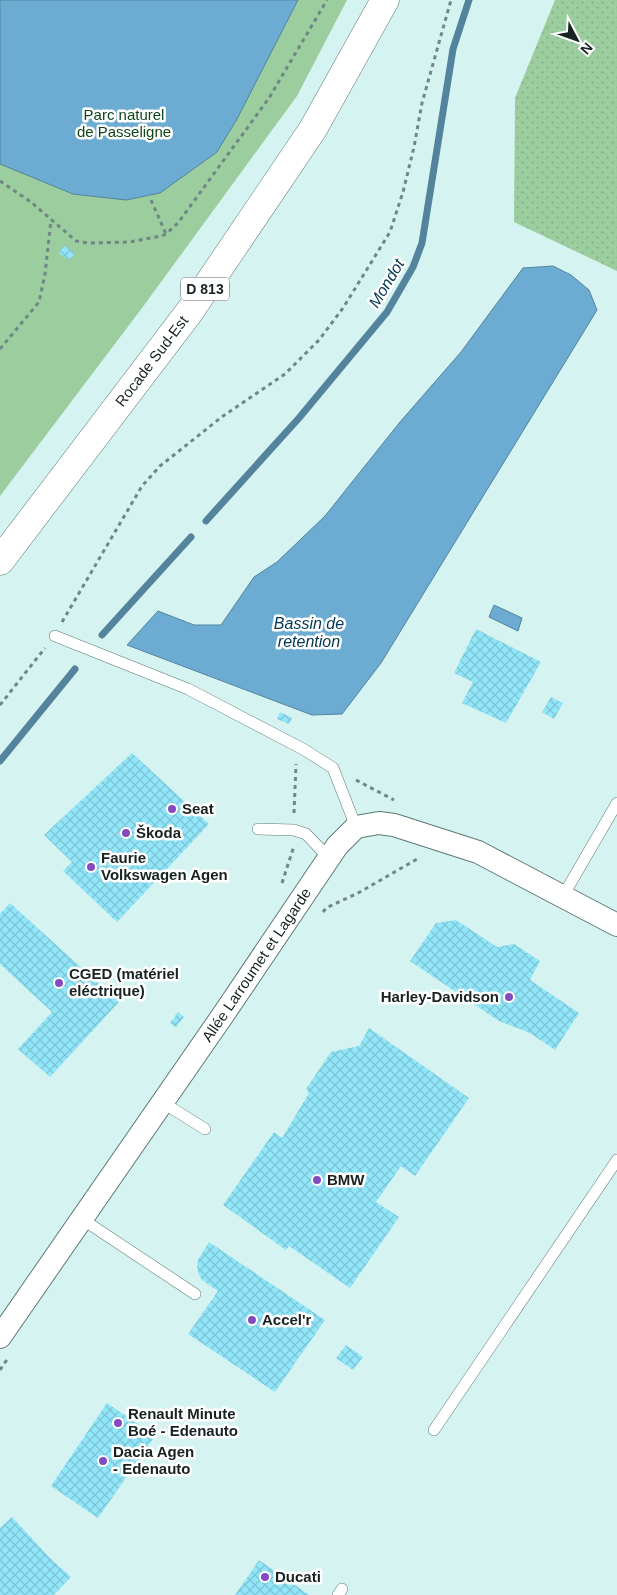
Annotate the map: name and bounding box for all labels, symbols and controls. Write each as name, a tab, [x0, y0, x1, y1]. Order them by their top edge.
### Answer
north arrow	[552, 15, 602, 65]
text: N	[577, 39, 596, 58]
park label: Parc naturel de Passeligne	[77, 106, 171, 140]
water label: Mondot	[365, 256, 408, 311]
road number: D 813	[181, 278, 229, 300]
street label: Rocade Sud-Est	[112, 312, 192, 410]
water label: Bassin de retention	[274, 615, 344, 650]
place label: Seat	[182, 800, 214, 817]
marker: Seat	[166, 803, 178, 815]
place label: Škoda	[136, 824, 182, 841]
marker: Škoda	[120, 827, 132, 839]
place label: Faurie Volkswagen Agen	[101, 849, 228, 883]
marker: Faurie Volkswagen Agen	[85, 861, 97, 873]
street label: Allée Larroumet et Lagarde	[198, 885, 314, 1045]
place label: CGED (matériel eléctrique)	[69, 965, 179, 999]
marker: CGED (matériel eléctrique)	[53, 977, 65, 989]
place label: Harley-Davidson	[381, 988, 499, 1005]
marker: Harley-Davidson	[503, 991, 515, 1003]
place label: BMW	[327, 1171, 365, 1188]
marker: BMW	[311, 1174, 323, 1186]
place label: Accel'r	[262, 1311, 312, 1328]
marker: Accel'r	[246, 1314, 258, 1326]
place label: Renault Minute Boé - Edenauto	[128, 1405, 238, 1439]
marker: Renault Minute Boé - Edenauto	[112, 1417, 124, 1429]
place label: Dacia Agen - Edenauto	[113, 1443, 194, 1477]
marker: Dacia Agen - Edenauto	[97, 1455, 109, 1467]
place label: Ducati	[275, 1568, 321, 1585]
marker: Ducati	[259, 1571, 271, 1583]

